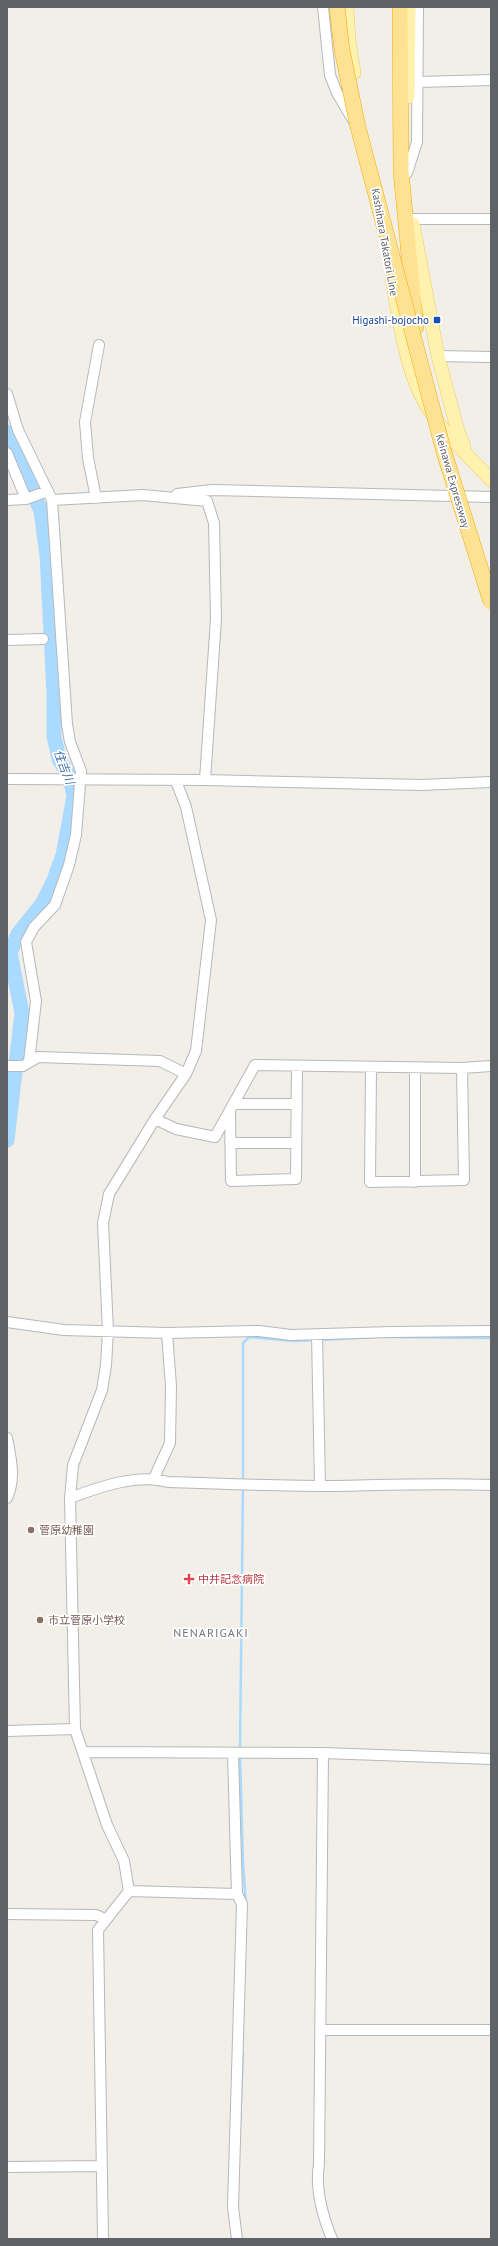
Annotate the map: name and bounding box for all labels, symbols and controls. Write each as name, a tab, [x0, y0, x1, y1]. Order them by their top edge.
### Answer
street label: Kashihara Takatori Line	[369, 187, 401, 297]
place label: Higashi-bojocho	[352, 313, 429, 327]
marker: Higashi-bojocho	[432, 315, 442, 325]
street label: Keinawa Expressway	[433, 432, 473, 531]
water label: 住吉川	[51, 747, 79, 788]
place label: 菅原幼稚園	[39, 1523, 94, 1537]
marker: 菅原幼稚園	[26, 1525, 36, 1535]
place label: 中井記念病院	[198, 1572, 264, 1586]
marker: 中井記念病院	[183, 1573, 195, 1585]
place label: 市立菅原小学校	[48, 1613, 125, 1627]
marker: 市立菅原小学校	[35, 1615, 45, 1625]
district label: NENARIGAKI	[173, 1625, 249, 1640]

